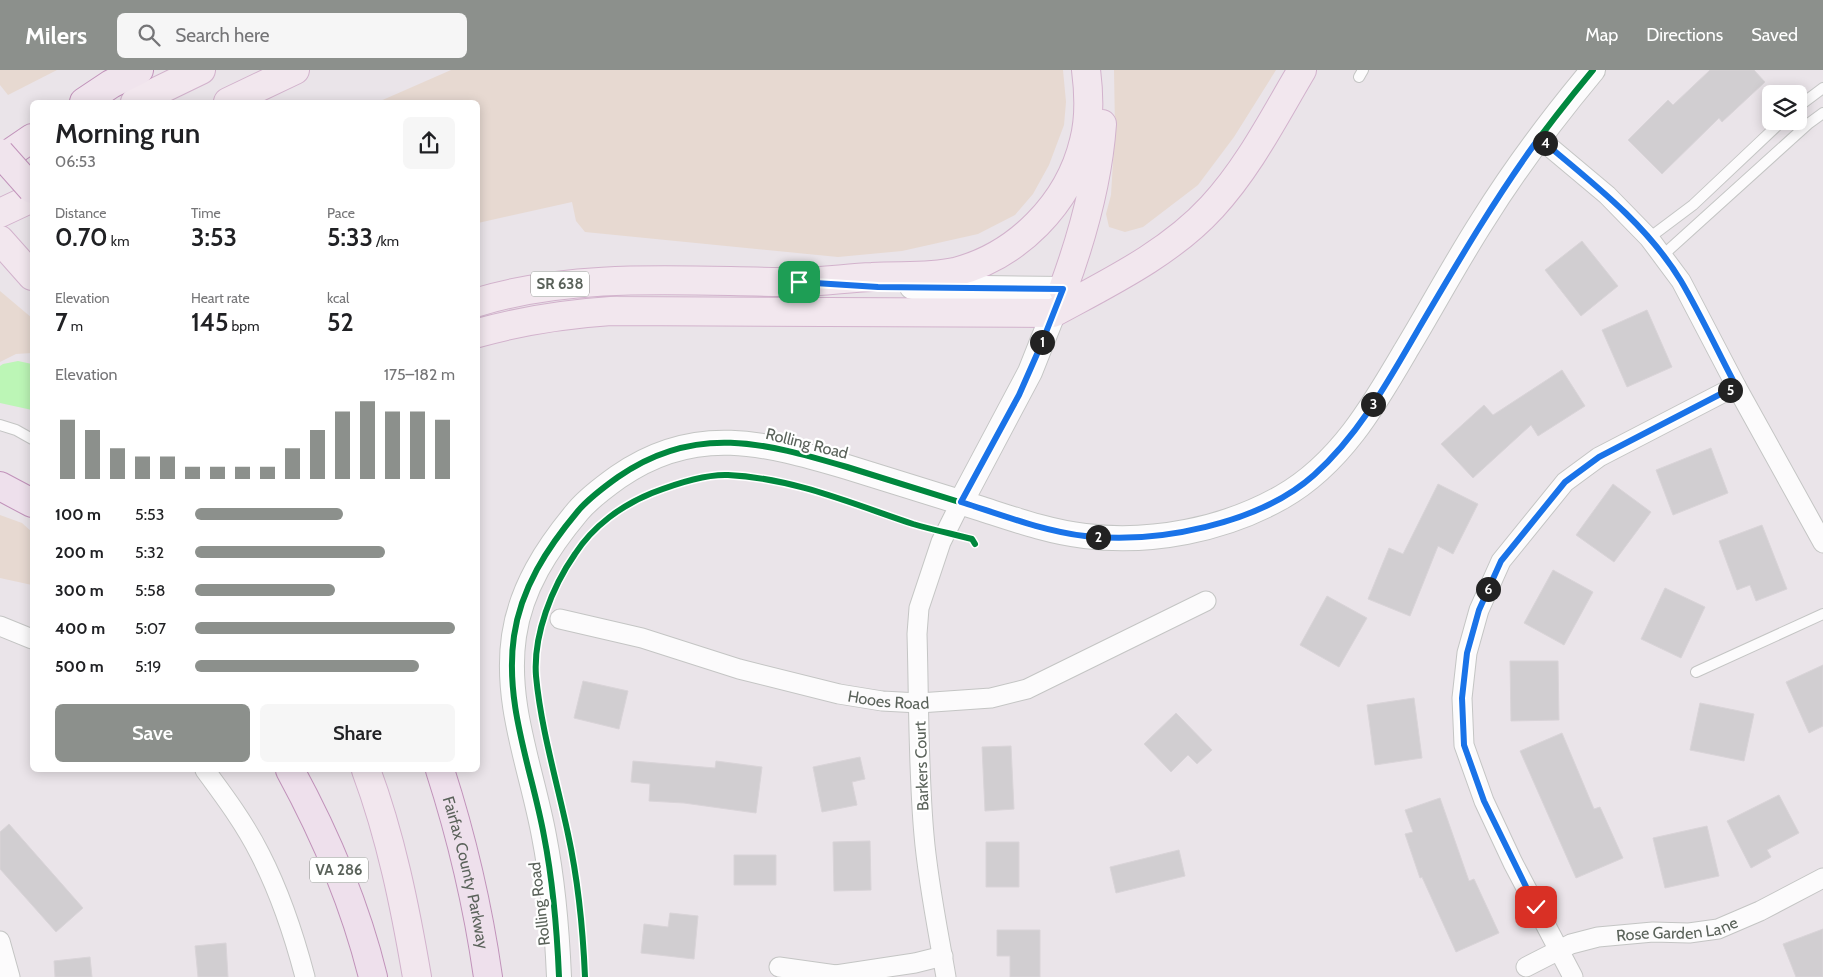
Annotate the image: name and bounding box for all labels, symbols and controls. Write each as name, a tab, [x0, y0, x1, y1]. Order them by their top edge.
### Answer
search box	[117, 13, 467, 58]
text: Milers	[25, 21, 87, 50]
icon: search	[135, 21, 163, 49]
text: Search here	[175, 24, 270, 47]
text: Map	[1585, 24, 1618, 46]
text: Directions	[1646, 24, 1723, 46]
text: Saved	[1751, 24, 1798, 46]
map controls	[1762, 85, 1807, 130]
button: layers	[1762, 85, 1807, 130]
text: Morning run	[55, 116, 200, 150]
button: share	[403, 117, 455, 169]
pin: 4	[1532, 130, 1558, 156]
text: 4	[1541, 134, 1550, 152]
text: 06:53	[55, 152, 96, 171]
text: Distance	[55, 204, 107, 222]
text: Time	[191, 204, 221, 222]
text: Pace	[327, 204, 355, 222]
text: 0.70	[55, 222, 108, 252]
text: 3:53	[191, 222, 237, 252]
text: 5:33	[327, 222, 373, 252]
text: km	[108, 232, 129, 250]
text: /km	[373, 232, 399, 250]
pin	[778, 261, 820, 303]
icon: arrive	[785, 268, 813, 296]
road number: SR 638	[531, 272, 589, 296]
text: Elevation	[55, 289, 110, 307]
text: Heart rate	[191, 289, 250, 307]
text: kcal	[327, 289, 349, 307]
text: 7	[55, 307, 68, 337]
text: 145	[191, 307, 228, 337]
text: 52	[327, 307, 354, 337]
text: m	[68, 317, 83, 335]
text: bpm	[228, 317, 259, 335]
pin: 1	[1030, 330, 1054, 354]
text: 1	[1040, 333, 1045, 351]
text: Elevation	[55, 365, 118, 384]
text: 175–182 m	[384, 365, 455, 384]
pin: 5	[1718, 378, 1742, 402]
text: 5	[1727, 381, 1734, 399]
pin: 3	[1360, 392, 1386, 416]
text: 3	[1370, 395, 1377, 413]
street label: Rolling Road	[764, 424, 850, 463]
text: 100 m	[55, 505, 101, 524]
text: 5:53	[135, 505, 164, 524]
pin: 2	[1086, 524, 1110, 550]
text: 2	[1095, 528, 1102, 546]
text: 200 m	[55, 543, 104, 562]
text: 5:32	[135, 543, 164, 562]
pin: 6	[1476, 576, 1500, 602]
text: 6	[1485, 580, 1492, 598]
text: 300 m	[55, 581, 104, 600]
text: 5:58	[135, 581, 165, 600]
text: 400 m	[55, 619, 105, 638]
text: 5:07	[135, 619, 166, 638]
text: 500 m	[55, 657, 104, 676]
text: 5:19	[135, 657, 161, 676]
street label: Hooes Road	[846, 687, 930, 713]
button: Save	[55, 704, 250, 762]
button: Share	[260, 704, 455, 762]
street label: Barkers Court	[910, 720, 933, 811]
street label: Fairfax County Parkway	[439, 794, 493, 950]
road number: VA 286	[310, 858, 368, 882]
street label: Rolling Road	[525, 861, 554, 947]
pin	[1515, 886, 1557, 928]
icon: check	[1522, 893, 1550, 921]
street label: Rose Garden Lane	[1615, 913, 1741, 945]

